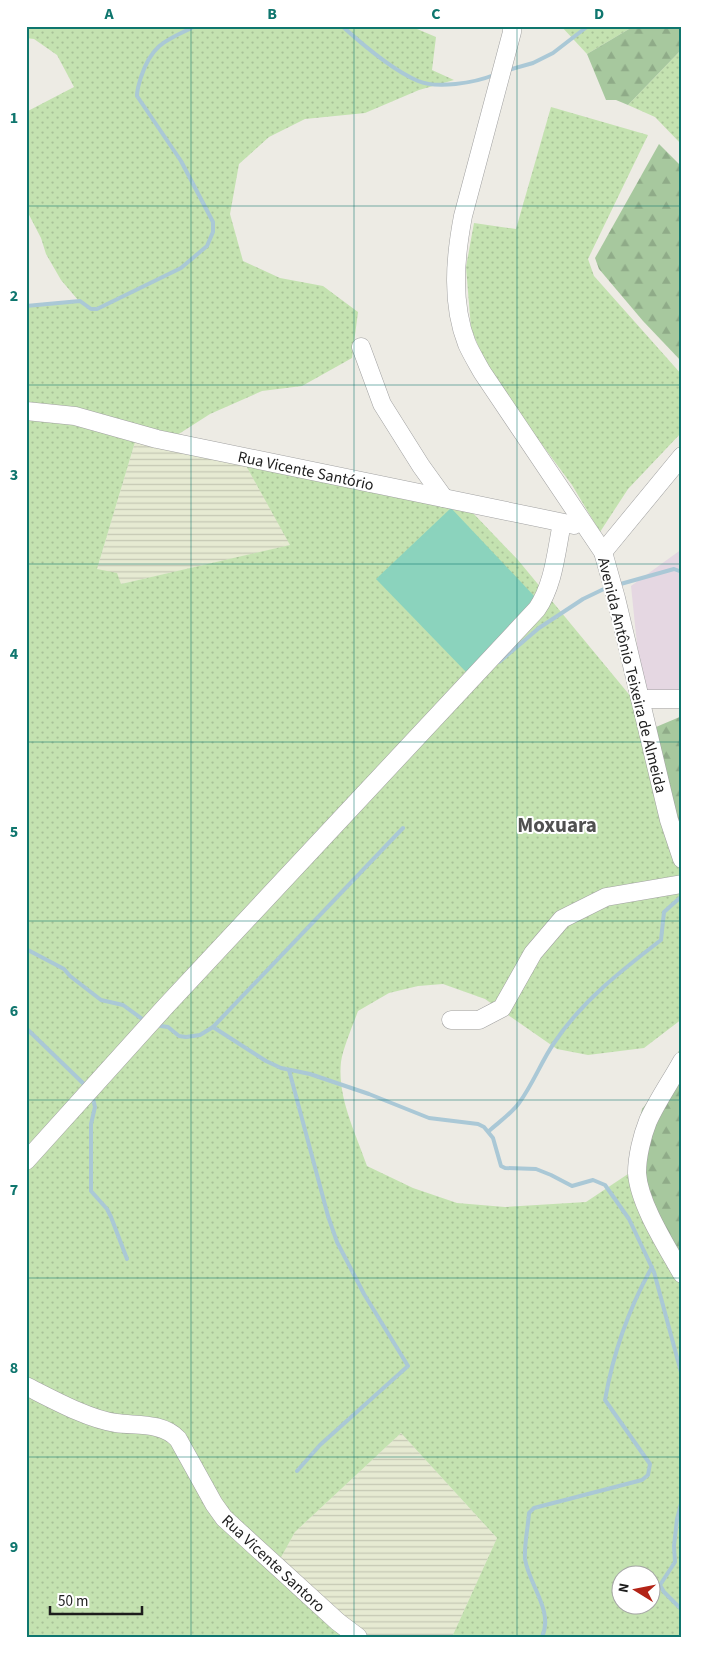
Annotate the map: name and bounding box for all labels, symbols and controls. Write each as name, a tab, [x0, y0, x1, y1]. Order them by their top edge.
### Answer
text: A	[103, 3, 114, 25]
text: B	[267, 3, 277, 25]
text: C	[431, 3, 441, 25]
text: D	[594, 3, 604, 25]
text: 1	[10, 107, 18, 129]
text: 2	[10, 285, 18, 307]
street label: Rua Vicente Santório	[236, 446, 376, 496]
text: 3	[10, 464, 18, 486]
street label: Avenida Antônio Teixeira de Almeida	[592, 555, 672, 795]
text: 4	[10, 643, 19, 665]
district label: Moxuara	[517, 810, 597, 840]
text: 5	[10, 821, 18, 843]
text: 6	[10, 1000, 18, 1022]
text: 7	[10, 1179, 18, 1201]
text: 8	[10, 1357, 18, 1379]
street label: Rua Vicente Santoro	[217, 1510, 330, 1618]
text: 9	[10, 1536, 18, 1558]
north arrow	[610, 1566, 660, 1616]
text: N	[614, 1582, 635, 1594]
scale bar	[50, 1583, 142, 1615]
text: 50 m	[58, 1591, 88, 1612]

